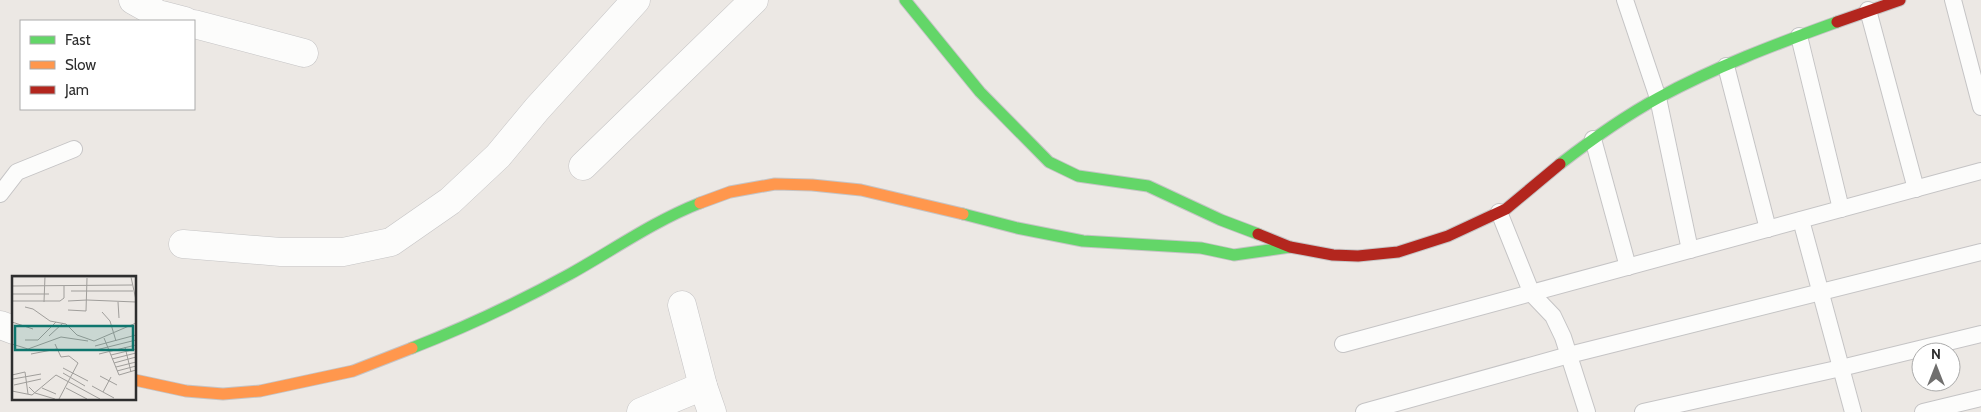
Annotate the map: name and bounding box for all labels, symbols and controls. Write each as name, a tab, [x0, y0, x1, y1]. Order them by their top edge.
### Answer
legend	[20, 20, 195, 110]
text: Fast	[65, 31, 90, 49]
text: Slow	[65, 56, 96, 74]
text: Jam	[64, 81, 89, 99]
inset map	[12, 276, 136, 400]
north arrow	[1911, 342, 1961, 392]
text: N	[1931, 345, 1941, 363]

